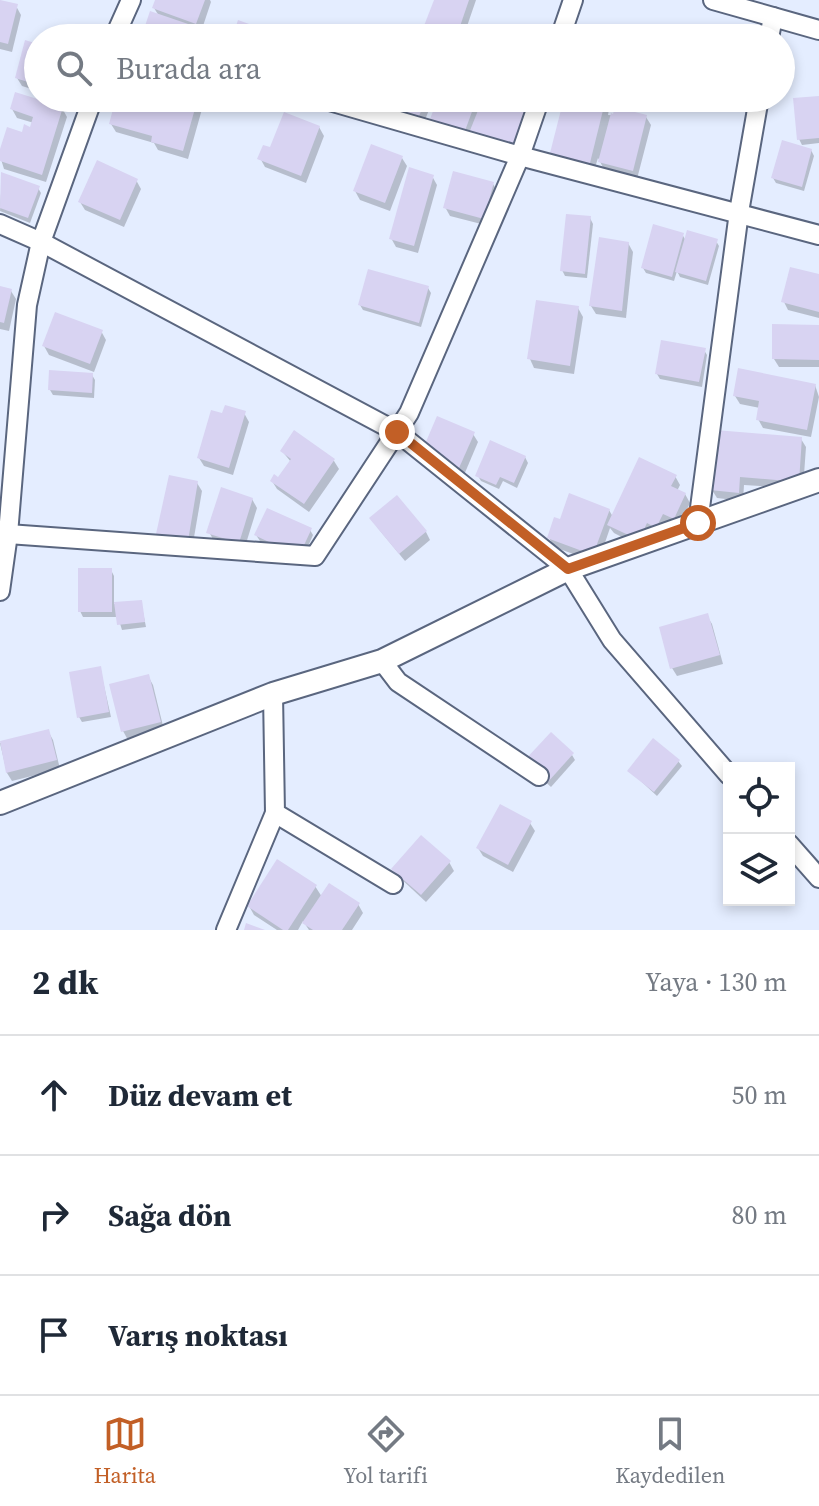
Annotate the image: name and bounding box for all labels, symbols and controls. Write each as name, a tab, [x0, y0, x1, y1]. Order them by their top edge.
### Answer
search box	[24, 24, 795, 112]
icon: search	[52, 46, 96, 90]
text: Burada ara	[116, 48, 261, 89]
route end	[379, 414, 415, 450]
route start	[680, 505, 716, 541]
map controls	[723, 762, 795, 906]
button: locate	[723, 762, 795, 834]
button: layers	[723, 834, 795, 906]
text: 2 dk	[32, 959, 98, 1005]
text: Yaya · 130 m	[645, 964, 787, 1000]
icon: ahead	[32, 1073, 76, 1117]
text: Düz devam et	[108, 1075, 292, 1116]
text: 50 m	[732, 1077, 787, 1113]
icon: right	[32, 1193, 76, 1237]
text: Sağa dön	[108, 1195, 231, 1236]
text: 80 m	[732, 1197, 787, 1233]
icon: arrive	[32, 1313, 76, 1357]
text: Varış noktası	[108, 1315, 288, 1356]
tab: Harita	[94, 1412, 156, 1490]
tab: Yol tarifi	[343, 1412, 428, 1490]
tab: Kaydedilen	[615, 1412, 725, 1490]

